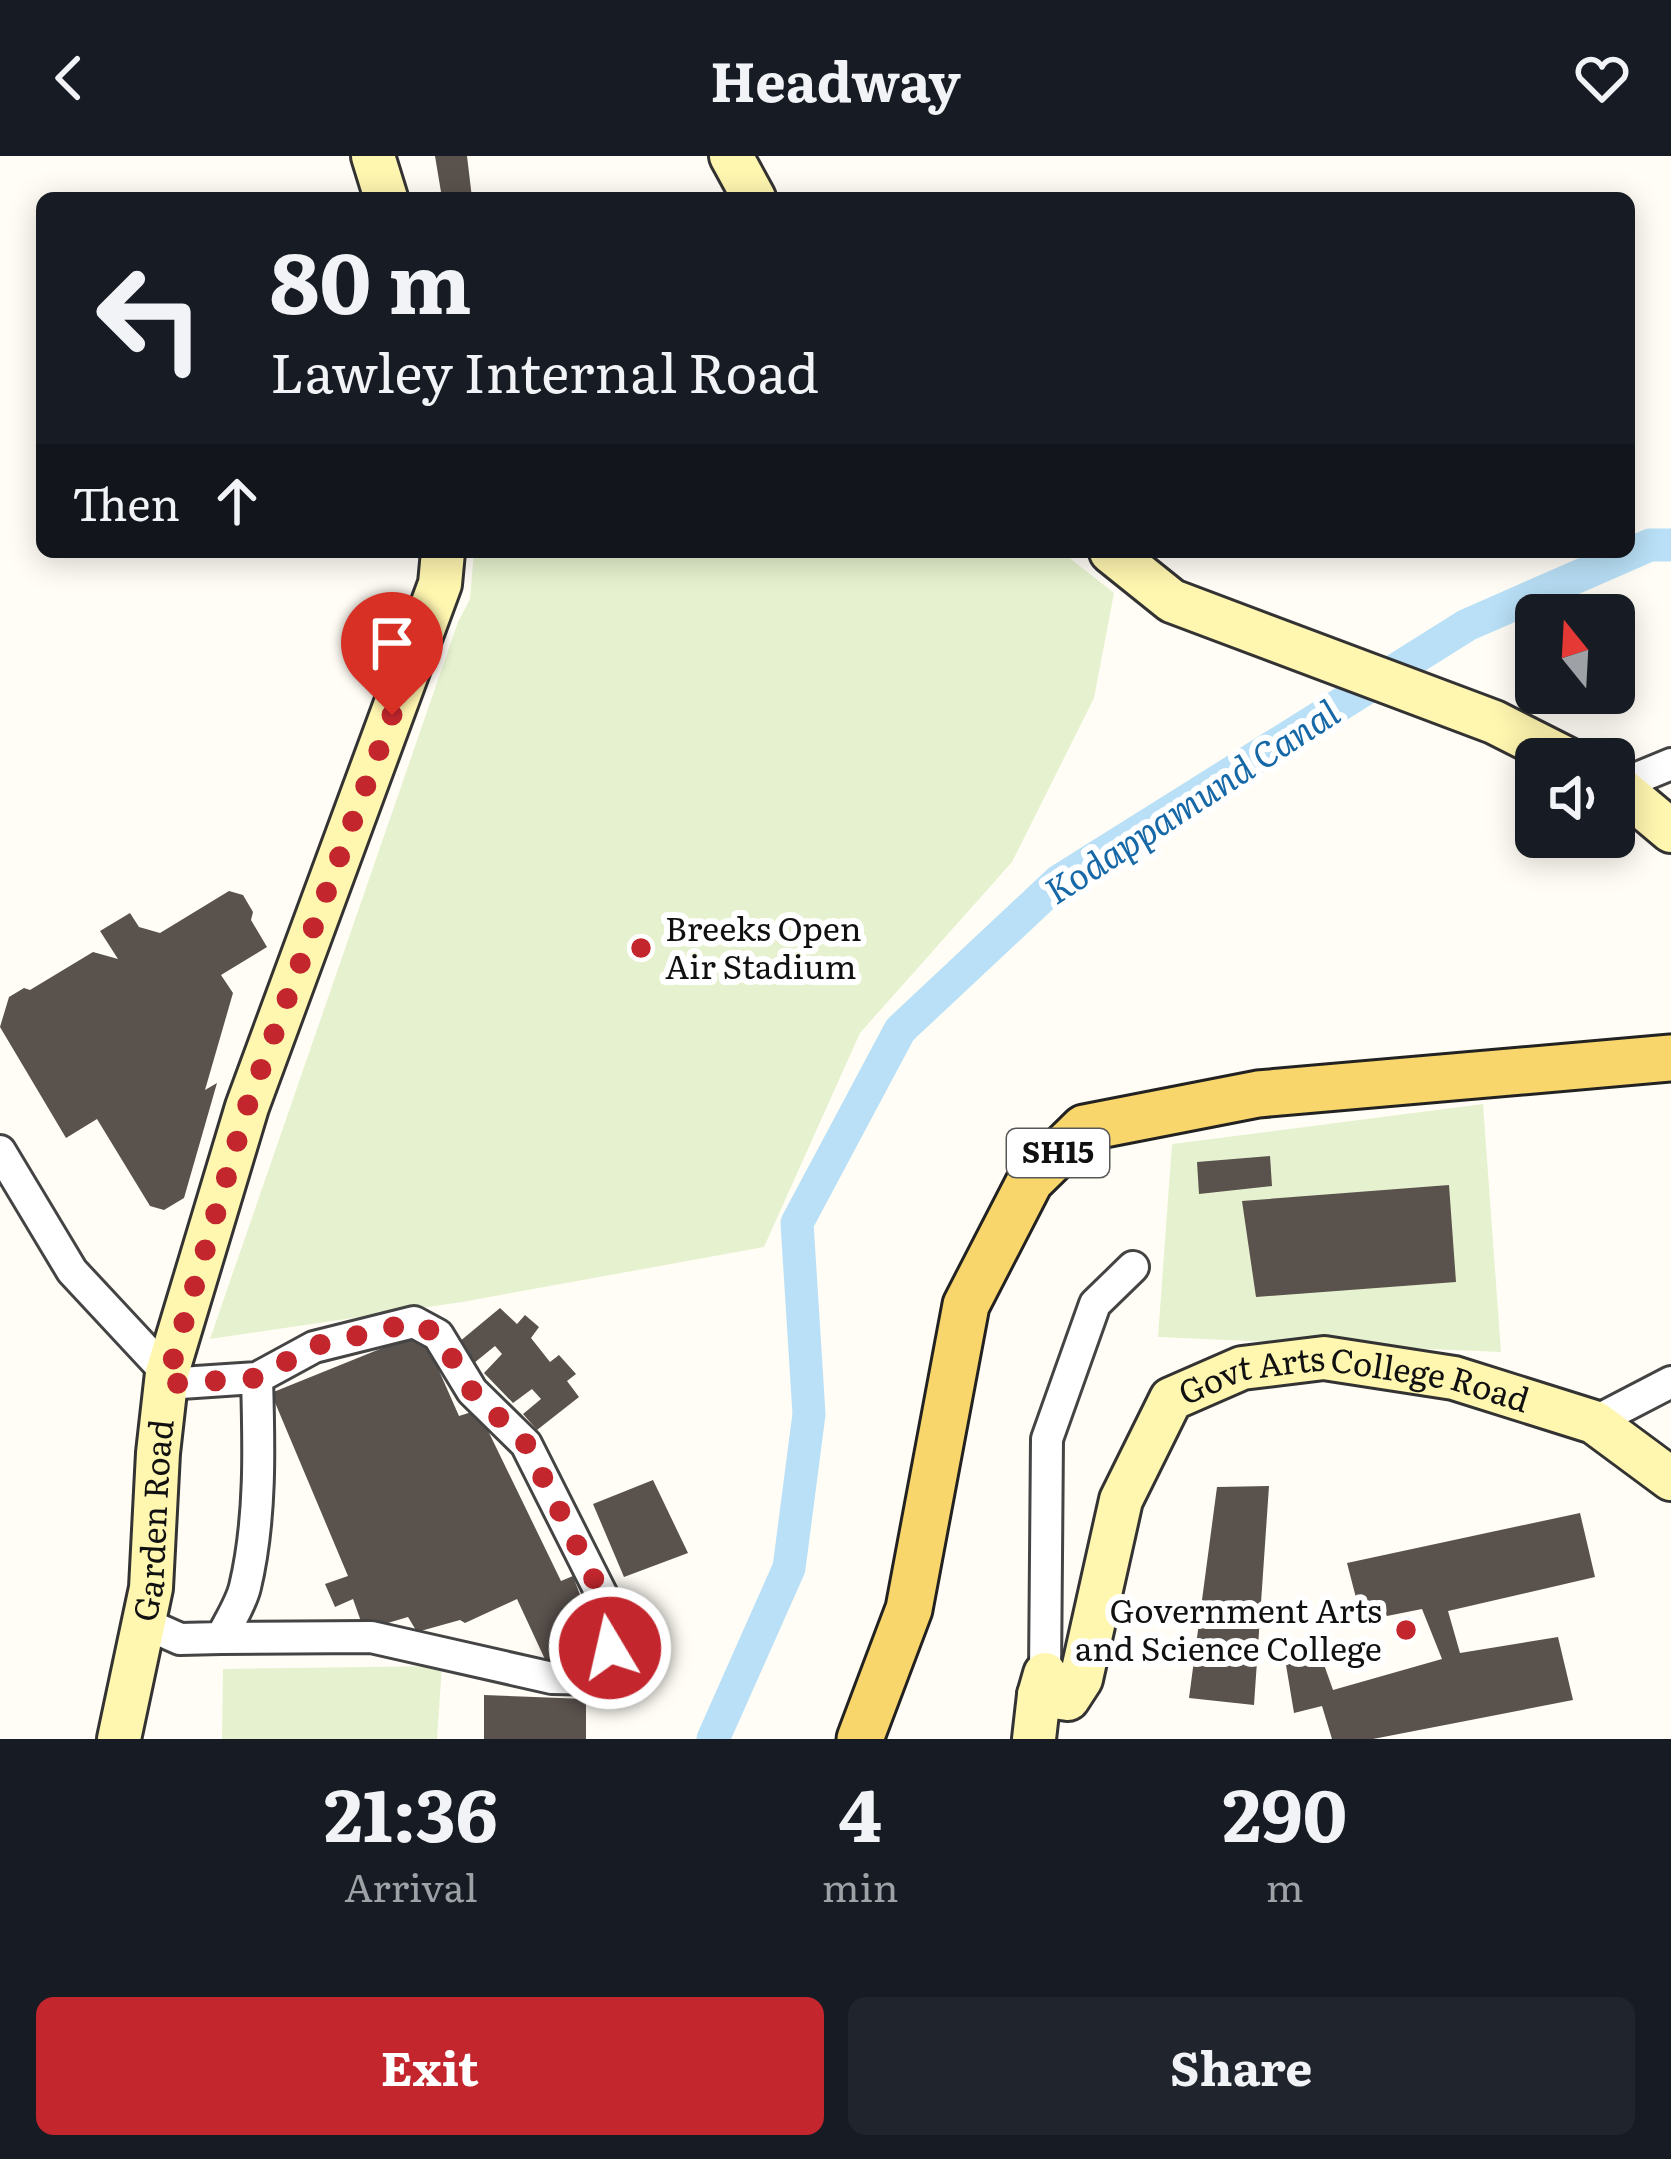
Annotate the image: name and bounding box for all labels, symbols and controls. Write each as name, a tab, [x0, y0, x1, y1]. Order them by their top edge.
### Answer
text: Headway	[710, 38, 961, 119]
icon: back	[36, 45, 102, 111]
icon: heart	[1569, 45, 1635, 111]
text: 80 m	[270, 215, 472, 340]
icon: left	[72, 240, 228, 396]
text: Lawley Internal Road	[270, 329, 819, 410]
text: Then	[72, 468, 180, 535]
icon: ahead	[204, 468, 270, 534]
pin	[341, 592, 443, 715]
north arrow	[1515, 594, 1635, 714]
map controls	[1515, 594, 1635, 858]
icon: arrive	[359, 610, 425, 676]
water label: Kodappamund Canal	[1033, 684, 1349, 915]
button: sound	[1515, 738, 1635, 858]
place label: Breeks Open Air Stadium	[665, 902, 862, 989]
marker: Breeks Open Air Stadium	[628, 935, 654, 961]
road number: SH15	[1007, 1129, 1109, 1177]
text: Govt Arts College Road	[1170, 1331, 1536, 1422]
street label: Govt Arts College Road	[1177, 1385, 1535, 1425]
street label: Garden Road	[118, 1416, 184, 1626]
place label: Government Arts and Science College	[1075, 1584, 1382, 1671]
position arrow	[547, 1585, 673, 1711]
marker: Government Arts and Science College	[1393, 1617, 1419, 1643]
text: 21:36	[324, 1757, 498, 1864]
text: 4	[838, 1757, 882, 1864]
text: 290	[1223, 1757, 1347, 1864]
text: Arrival	[344, 1856, 478, 1914]
text: min	[822, 1856, 899, 1914]
text: m	[1266, 1856, 1304, 1914]
button: Exit	[36, 1997, 824, 2135]
button: Share	[848, 1997, 1635, 2135]

